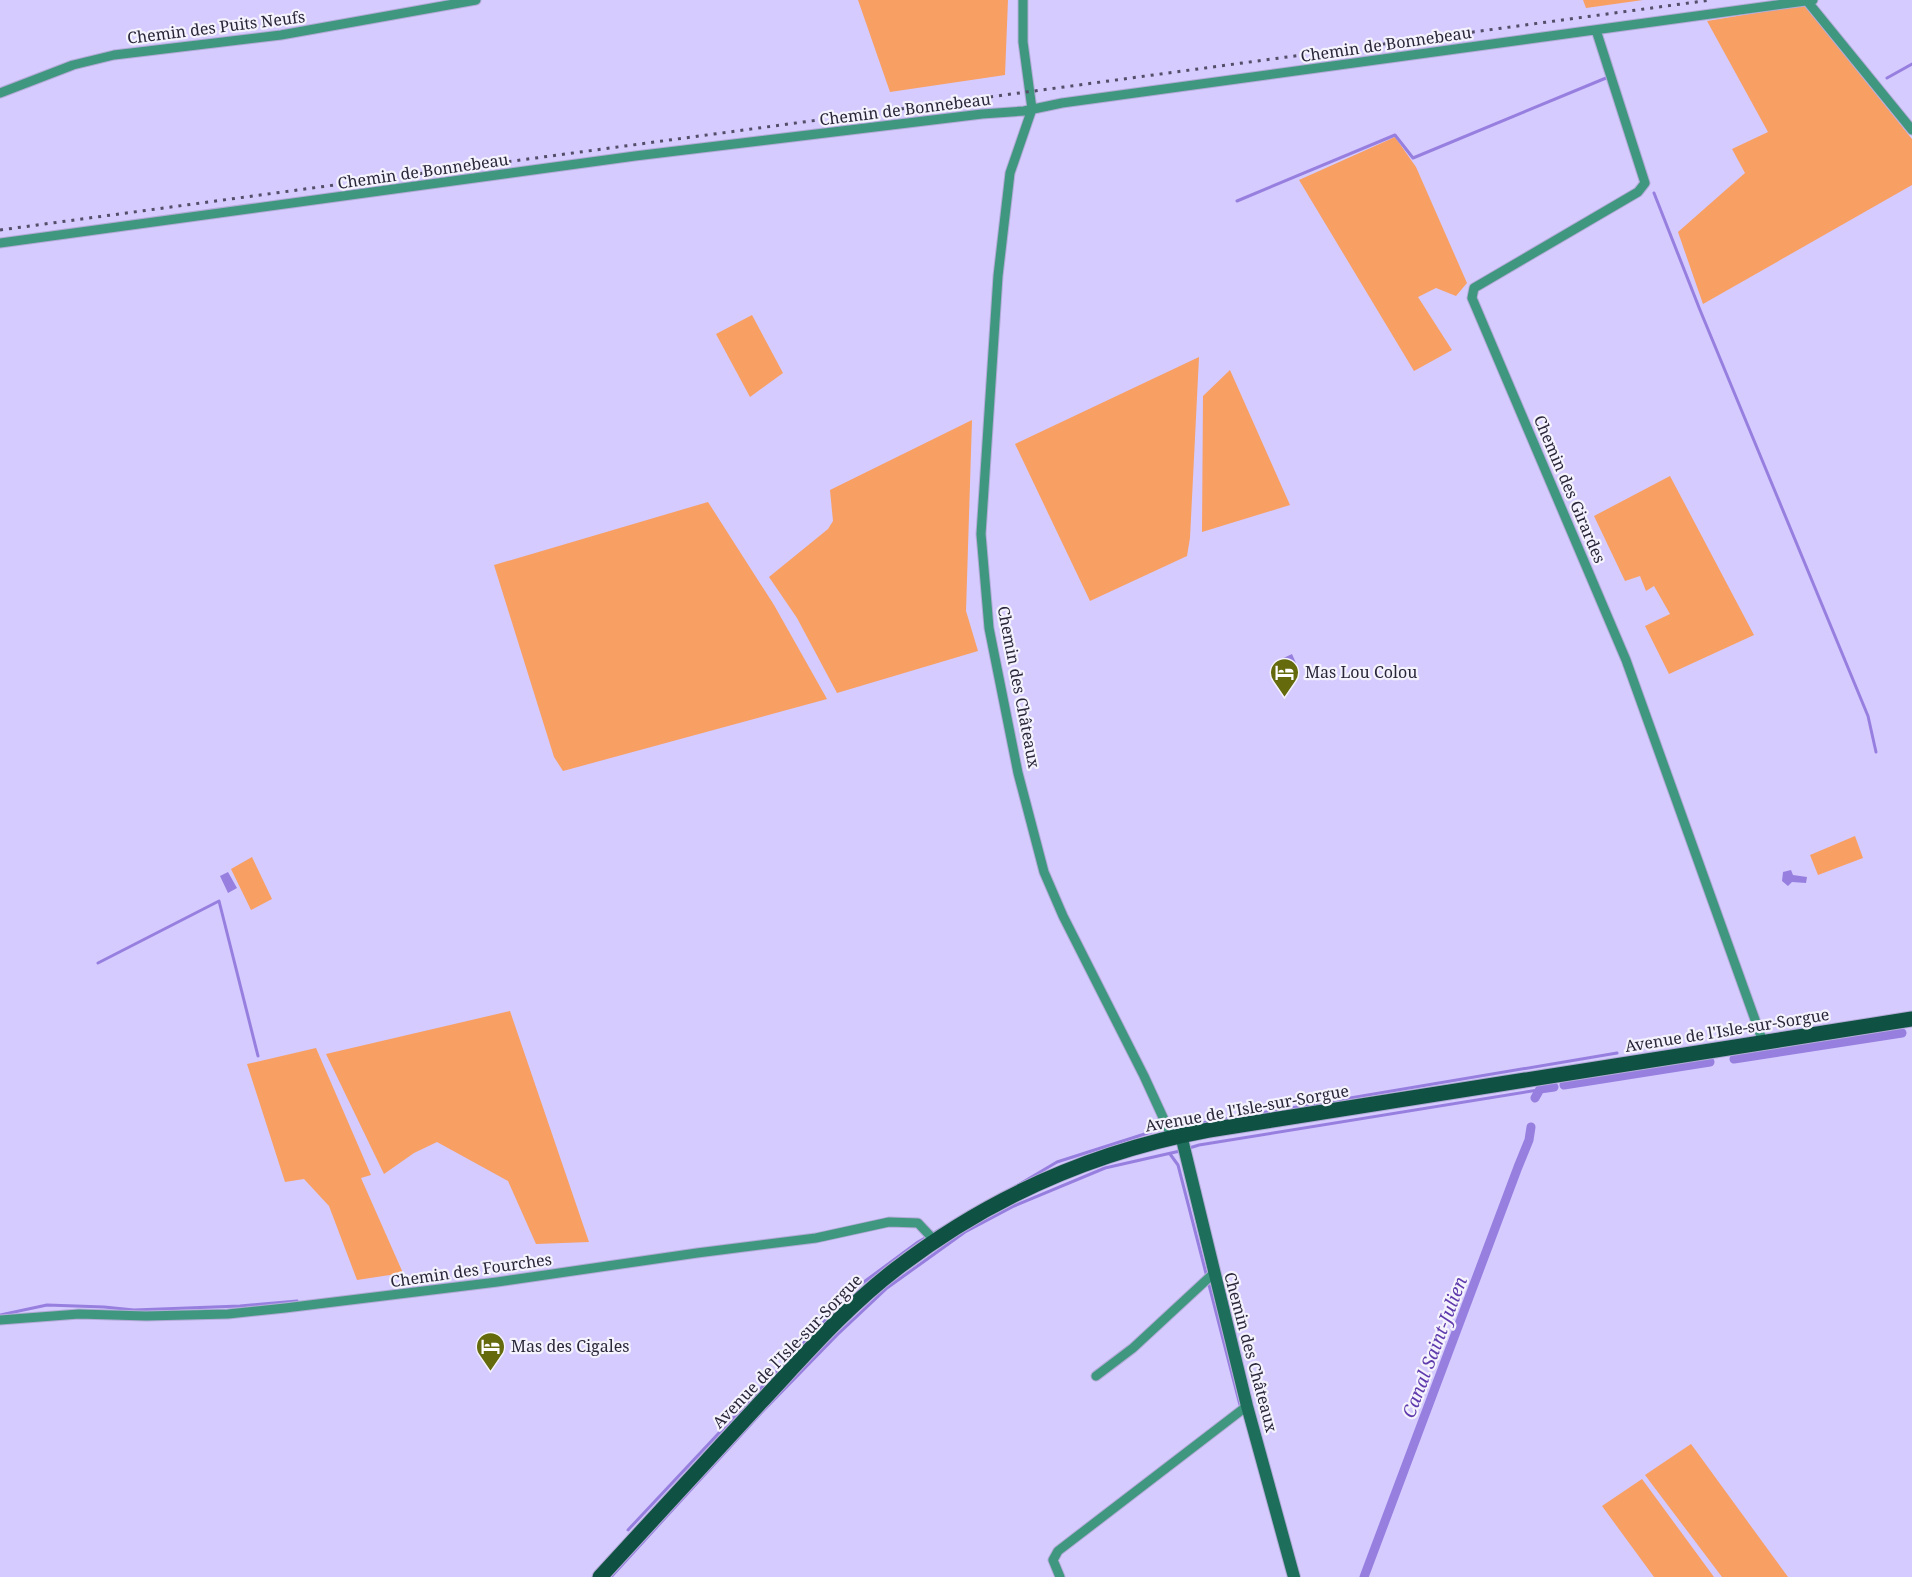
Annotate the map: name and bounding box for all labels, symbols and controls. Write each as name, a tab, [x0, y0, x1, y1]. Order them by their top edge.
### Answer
street label: Chemin des Puits Neufs	[126, 5, 306, 49]
street label: Chemin de Bonnebeau	[1299, 21, 1473, 67]
street label: Chemin de Bonnebeau	[818, 88, 992, 130]
street label: Chemin de Bonnebeau	[336, 148, 510, 194]
street label: Chemin des Girardes	[1529, 412, 1611, 566]
street label: Chemin des Châteaux	[992, 604, 1046, 771]
hotel icon: Mas Lou Colou	[1268, 656, 1300, 698]
place label: Mas Lou Colou	[1305, 661, 1417, 683]
street label: Avenue de l'Isle-sur-Sorgue	[1623, 1003, 1831, 1057]
street label: Avenue de l'Isle-sur-Sorgue	[1143, 1079, 1351, 1137]
street label: Chemin des Fourches	[389, 1248, 553, 1292]
street label: Avenue de l'Isle-sur-Sorgue	[707, 1269, 867, 1433]
street label: Chemin des Châteaux	[1219, 1270, 1283, 1435]
water label: Canal Saint-Julien	[1396, 1273, 1472, 1421]
hotel icon: Mas des Cigales	[474, 1330, 506, 1372]
place label: Mas des Cigales	[511, 1335, 629, 1357]

